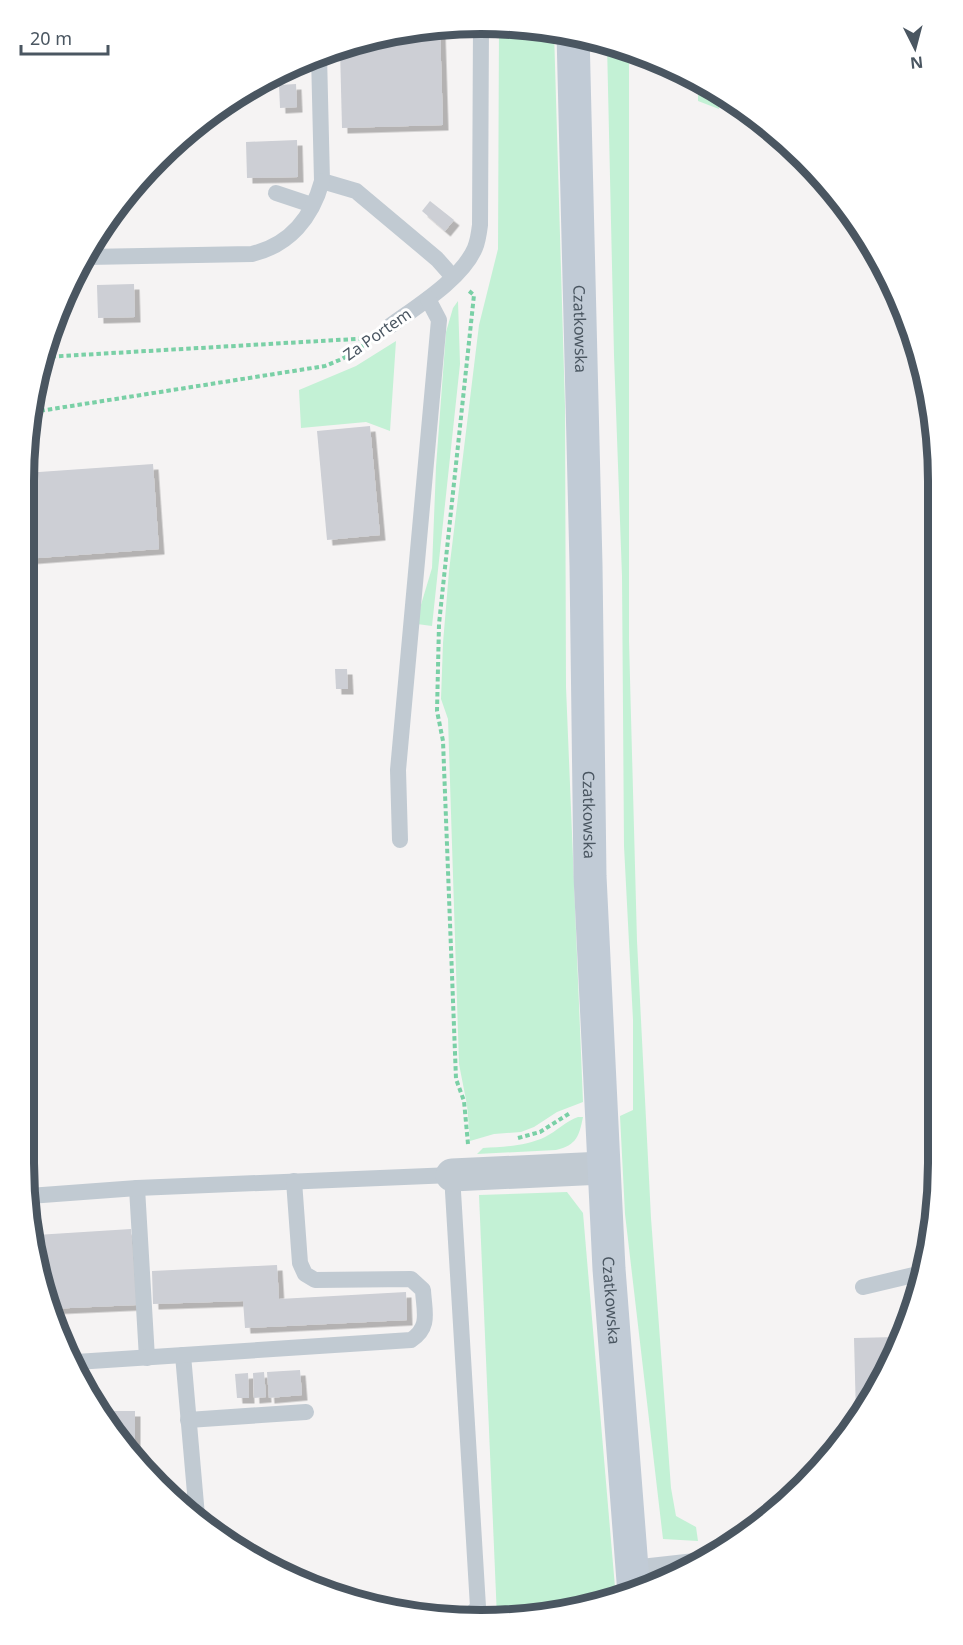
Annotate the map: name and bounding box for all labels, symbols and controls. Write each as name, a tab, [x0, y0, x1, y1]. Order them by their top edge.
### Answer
scale bar	[21, 18, 108, 56]
north arrow	[885, 18, 945, 78]
text: 20 m	[30, 26, 72, 50]
text: N	[909, 51, 924, 75]
street label: Czatkowska	[568, 285, 592, 373]
street label: Za Portem	[339, 303, 415, 365]
street label: Czatkowska	[578, 771, 601, 859]
street label: Czatkowska	[597, 1256, 626, 1345]

